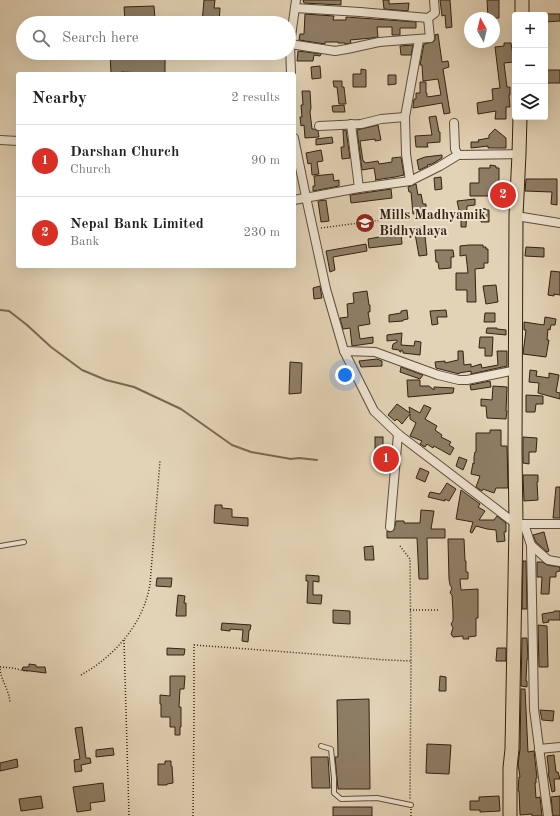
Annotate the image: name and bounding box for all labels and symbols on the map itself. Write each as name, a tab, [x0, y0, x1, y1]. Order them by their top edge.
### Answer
north arrow	[464, 12, 500, 48]
pin: 2	[490, 180, 516, 210]
place label: Mills Madhyamik Bidhyalaya	[379, 208, 486, 238]
school or university icon: Mills Madhyamik Bidhyalaya	[354, 212, 376, 234]
your location	[335, 365, 355, 385]
pin: 1	[373, 444, 399, 474]

